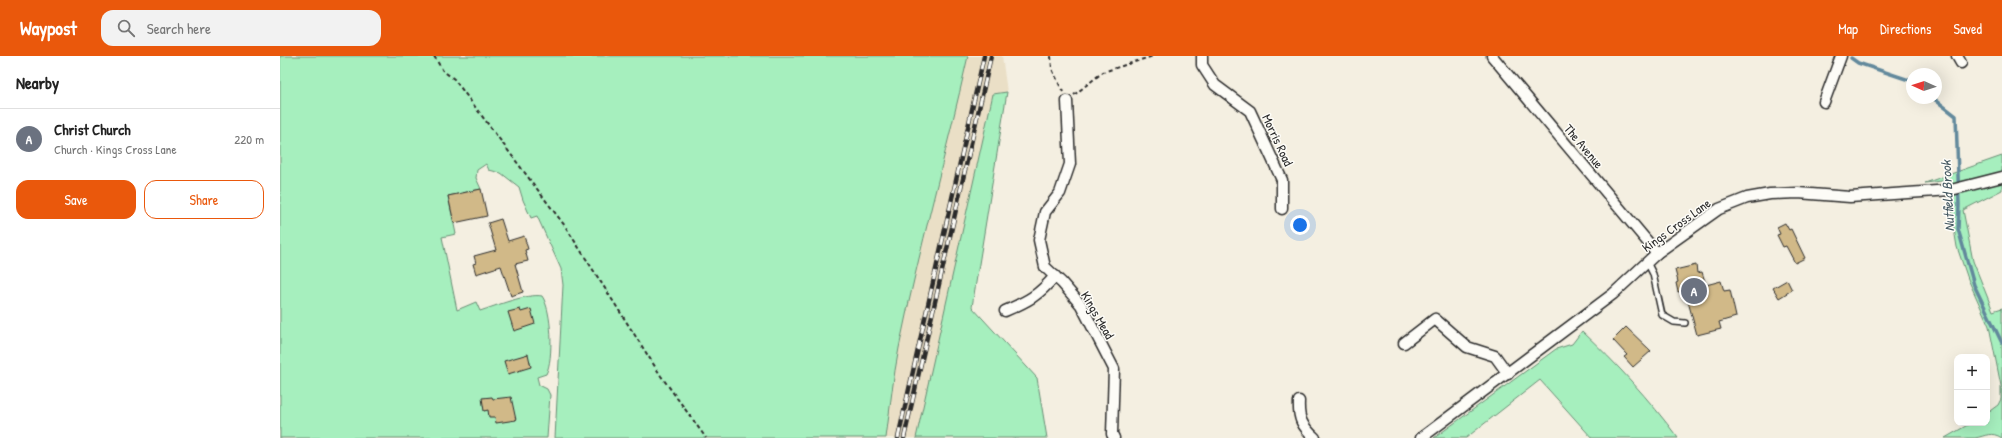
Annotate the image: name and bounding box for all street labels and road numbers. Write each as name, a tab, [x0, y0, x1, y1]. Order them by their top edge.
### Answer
street label: Morris Road	[1258, 111, 1298, 169]
street label: The Avenue	[1560, 120, 1608, 172]
street label: Kings Cross Lane	[1638, 194, 1714, 256]
street label: Kings Mead	[1077, 288, 1119, 342]

